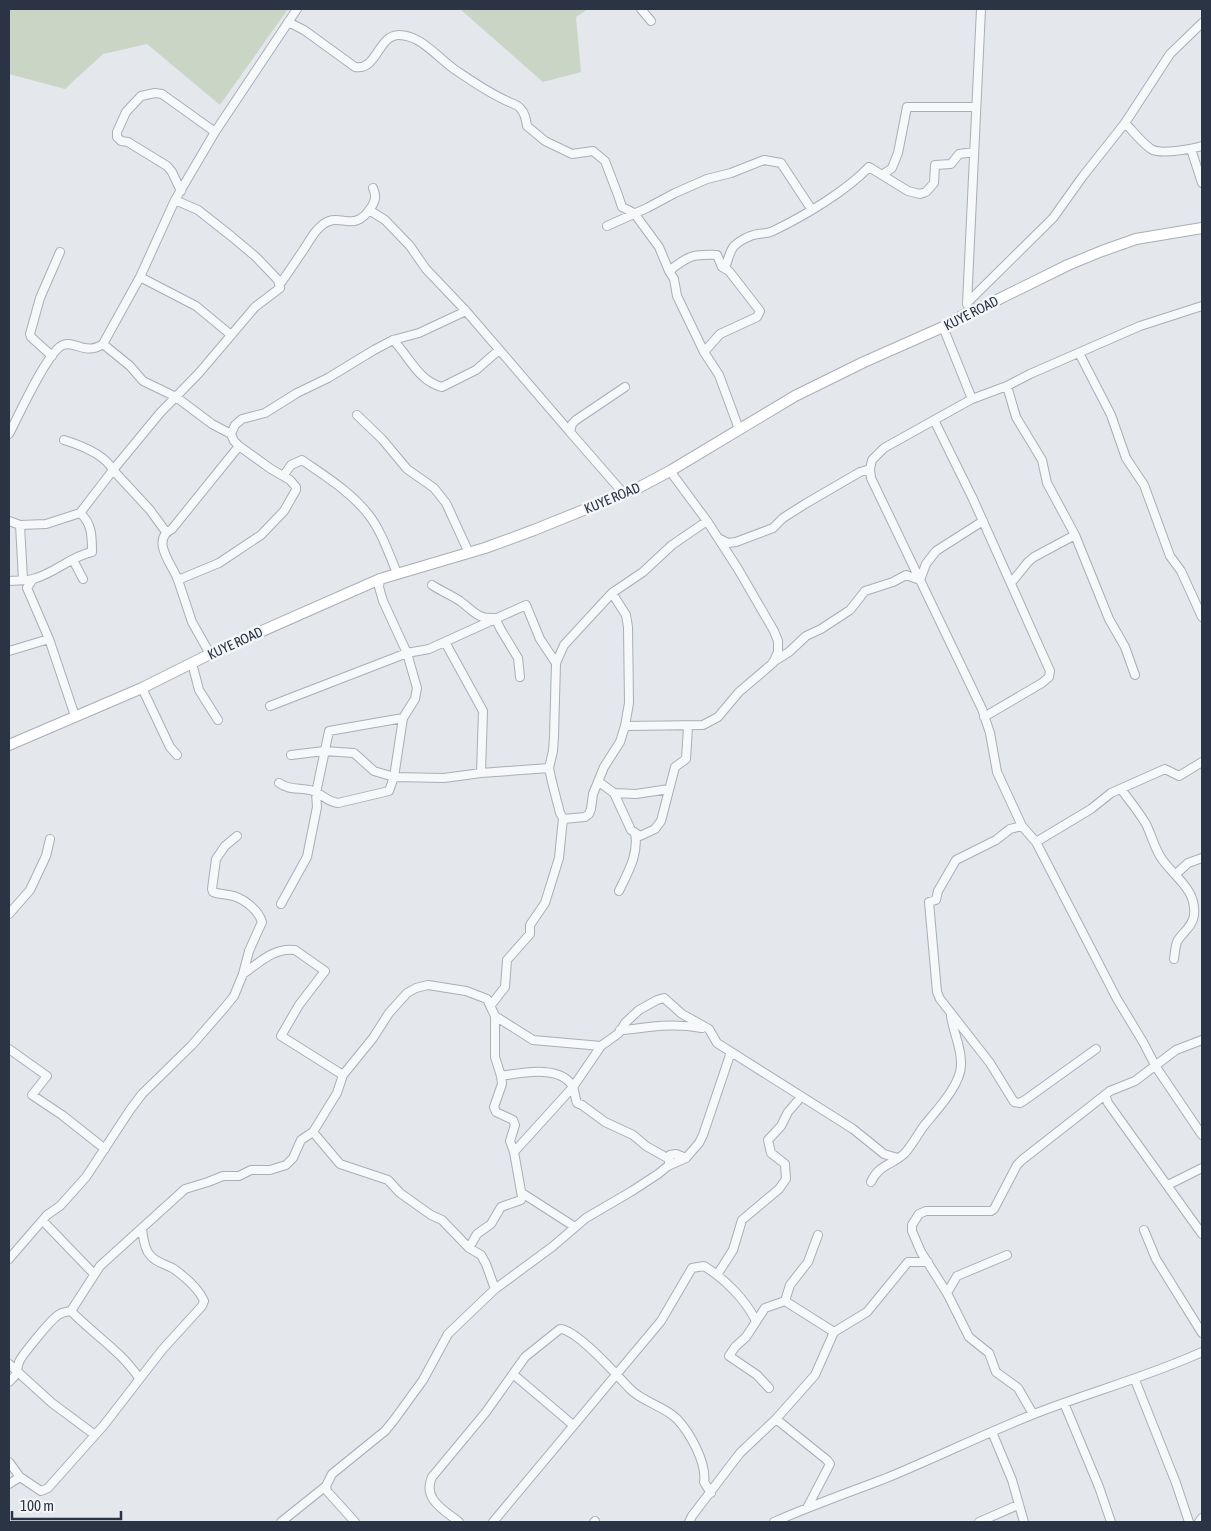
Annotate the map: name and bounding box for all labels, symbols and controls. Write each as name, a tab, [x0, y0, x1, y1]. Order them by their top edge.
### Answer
street label: KUYE ROAD	[941, 292, 1001, 334]
street label: KUYE ROAD	[582, 479, 642, 517]
street label: KUYE ROAD	[205, 623, 265, 663]
scale bar	[12, 1488, 121, 1520]
text: 100 m	[20, 1497, 54, 1514]

